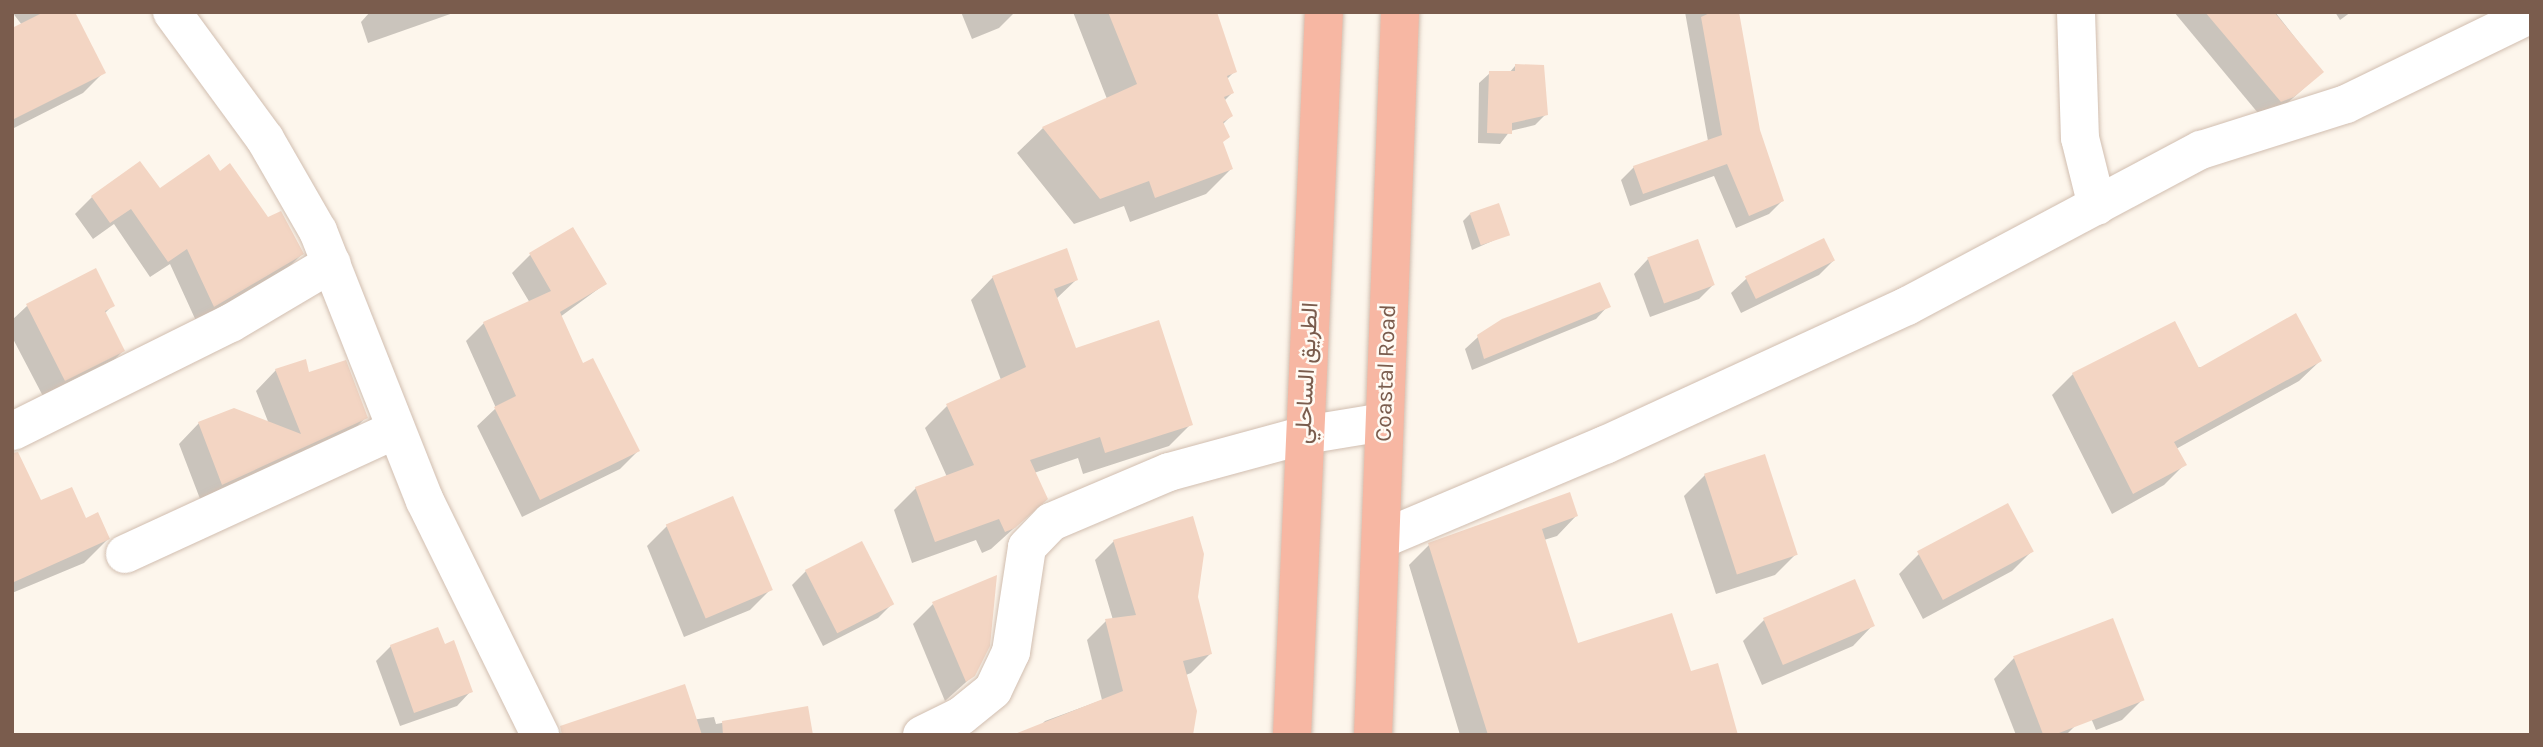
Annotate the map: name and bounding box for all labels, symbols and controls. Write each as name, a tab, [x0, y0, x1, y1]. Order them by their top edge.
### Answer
street label: الطريق الساحلي	[1290, 301, 1324, 445]
street label: Coastal Road	[1370, 304, 1402, 442]

